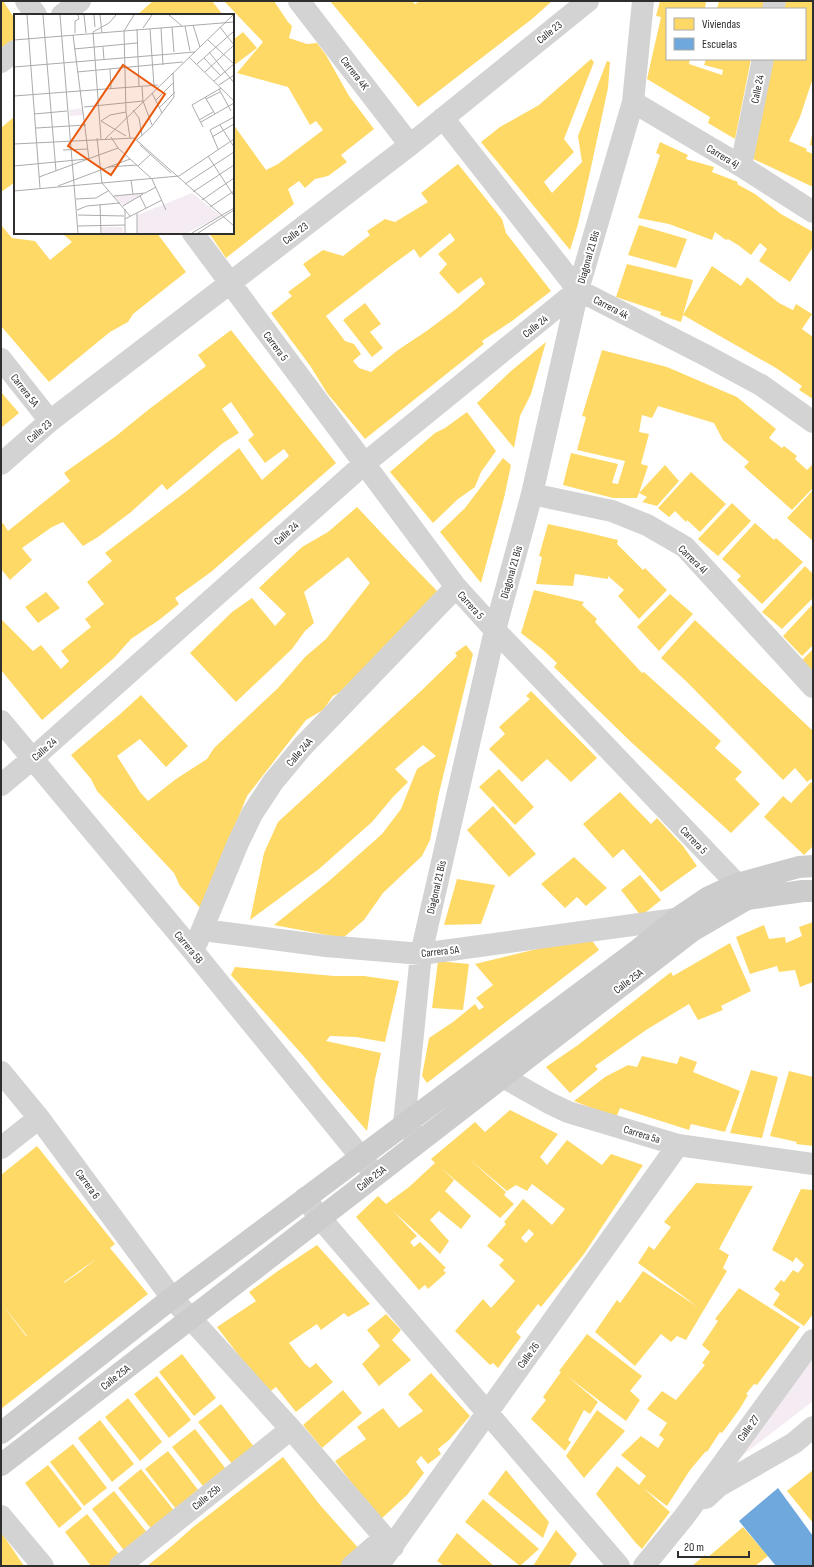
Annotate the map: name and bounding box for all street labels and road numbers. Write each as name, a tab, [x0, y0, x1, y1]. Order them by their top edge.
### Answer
street label: Calle 23	[534, 18, 565, 47]
street label: Carrera 4K	[338, 54, 372, 92]
street label: Calle 24	[748, 73, 767, 105]
street label: Carrera 4J	[704, 142, 741, 171]
street label: Calle 23	[280, 219, 311, 247]
street label: Diagonal 21 Bis	[575, 229, 602, 285]
street label: Carrera 4k	[591, 293, 631, 322]
street label: Calle 24	[520, 312, 551, 340]
street label: Carrera 5	[260, 329, 291, 364]
street label: Carrera 5A	[8, 371, 42, 410]
street label: Calle 23	[24, 417, 55, 446]
street label: Calle 24	[271, 519, 302, 548]
street label: Carrera 4l	[675, 542, 710, 576]
street label: Diagonal 21 Bis	[498, 544, 525, 600]
street label: Carrera 5	[455, 589, 487, 622]
street label: Calle 24	[29, 735, 60, 764]
street label: Calle 24A	[284, 735, 315, 769]
street label: Carrera 5	[677, 824, 710, 857]
street label: Diagonal 21 Bis	[424, 859, 449, 915]
street label: Carrera 5B	[171, 929, 206, 966]
street label: Carrera 5A	[420, 943, 460, 960]
street label: Calle 25A	[611, 966, 646, 997]
street label: Carrera 5a	[622, 1123, 662, 1146]
street label: Calle 25A	[354, 1163, 389, 1194]
street label: Carrera 6	[72, 1167, 103, 1202]
street label: Calle 26	[515, 1340, 542, 1371]
street label: Calle 25A	[98, 1362, 133, 1393]
street label: Calle 27	[735, 1412, 762, 1444]
street label: Calle 25b	[189, 1482, 224, 1513]

